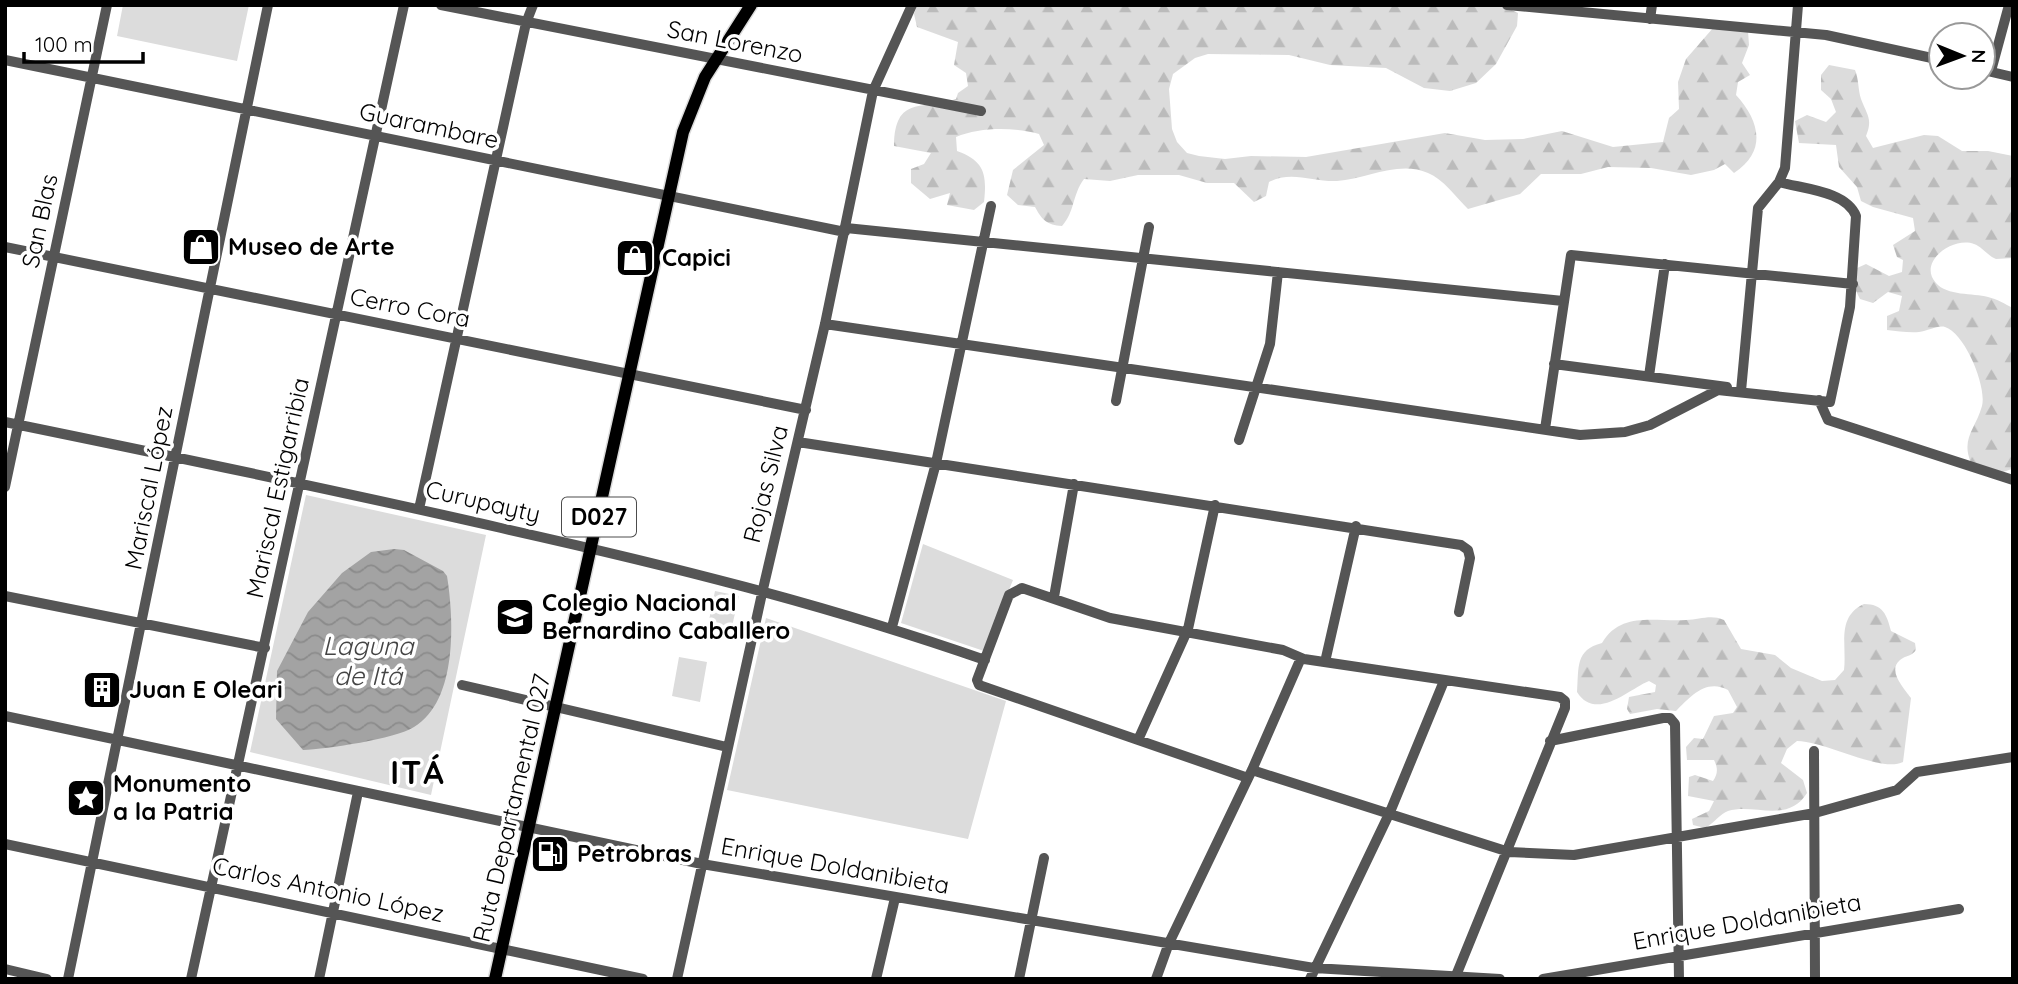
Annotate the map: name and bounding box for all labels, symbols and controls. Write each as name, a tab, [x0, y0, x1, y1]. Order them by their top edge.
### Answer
street label: San Lorenzo	[665, 13, 806, 69]
scale bar	[24, 21, 144, 65]
north arrow	[1927, 21, 1997, 91]
text: 100 m	[35, 31, 93, 57]
text: N	[1967, 49, 1991, 63]
street label: Guarambare	[357, 96, 502, 154]
street label: San Blas	[14, 171, 64, 271]
shop icon: Museo de Arte	[180, 226, 222, 268]
place label: Museo de Arte	[228, 231, 395, 261]
shop icon: Capici	[614, 237, 656, 279]
place label: Capici	[662, 242, 731, 272]
street label: Cerro Cora	[347, 281, 473, 333]
street label: Mariscal Estigarribia	[239, 375, 315, 601]
street label: Mariscal López	[117, 404, 179, 572]
street label: Rojas Silva	[736, 422, 794, 546]
street label: Curupayty	[423, 473, 543, 529]
road number: D027	[562, 498, 636, 537]
place label: Colegio Nacional Bernardino Caballero	[542, 587, 790, 645]
school or university icon: Colegio Nacional Bernardino Caballero	[494, 596, 536, 638]
water label: Laguna de Itá	[322, 629, 415, 692]
building icon: Juan E Oleari	[81, 669, 123, 711]
street label: Ruta Departamental 027	[466, 671, 556, 945]
place label: Juan E Oleari	[129, 674, 283, 704]
district label: ITÁ	[390, 752, 446, 792]
place label: Monumento a la Patria	[113, 768, 251, 826]
place icon: Monumento a la Patria	[65, 777, 107, 819]
street label: Enrique Doldanibieta	[719, 830, 952, 900]
fuel station icon: Petrobras	[529, 833, 571, 875]
place label: Petrobras	[577, 838, 692, 868]
street label: Carlos Antonio López	[210, 850, 447, 928]
street label: Enrique Doldanibieta	[1630, 886, 1863, 956]

